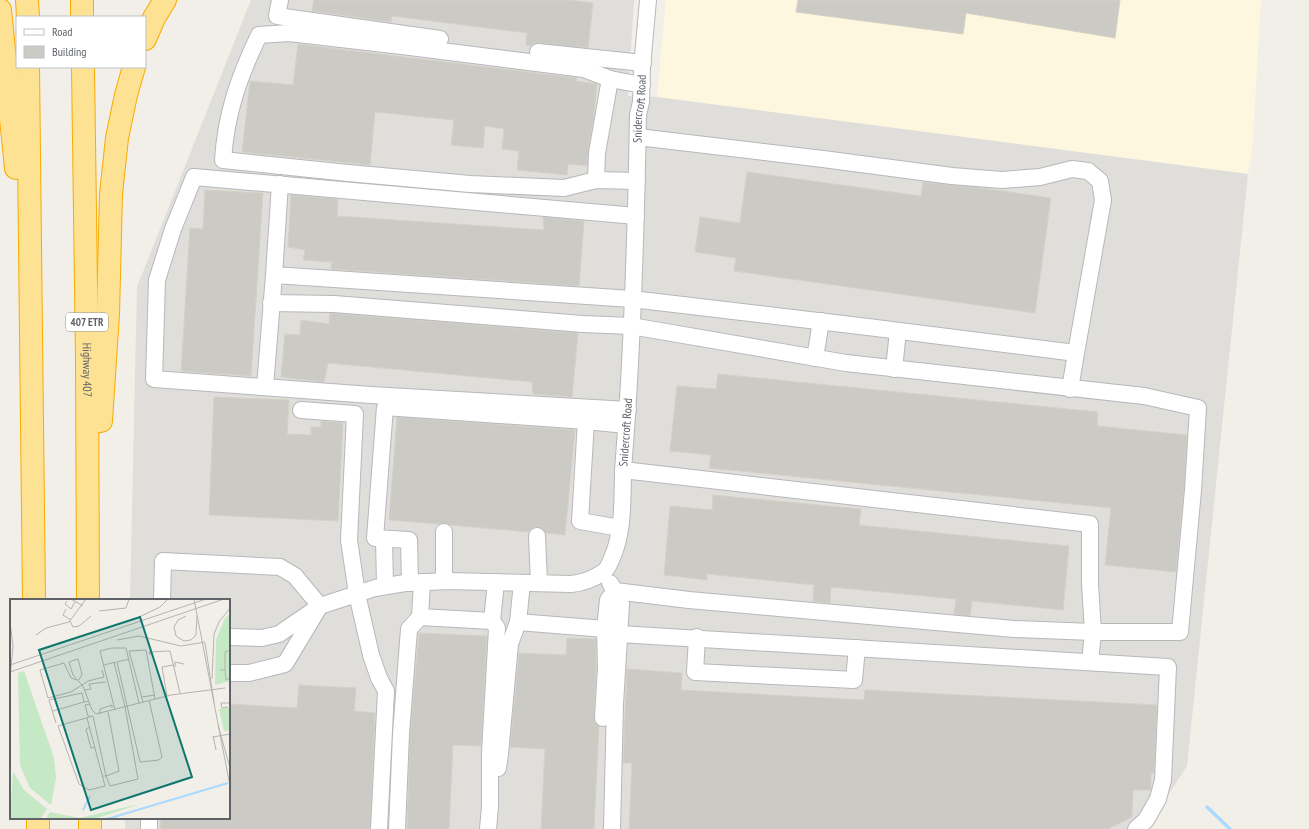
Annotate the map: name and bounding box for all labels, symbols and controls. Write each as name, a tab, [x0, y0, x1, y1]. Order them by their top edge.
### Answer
legend	[16, 16, 146, 68]
text: Road	[52, 24, 72, 39]
text: Building	[52, 44, 87, 59]
street label: Snidercroft Road	[629, 74, 649, 143]
road number: 407 ETR	[66, 313, 108, 331]
street label: Highway 407	[80, 343, 95, 397]
street label: Snidercroft Road	[615, 398, 635, 467]
inset map	[10, 599, 230, 819]

